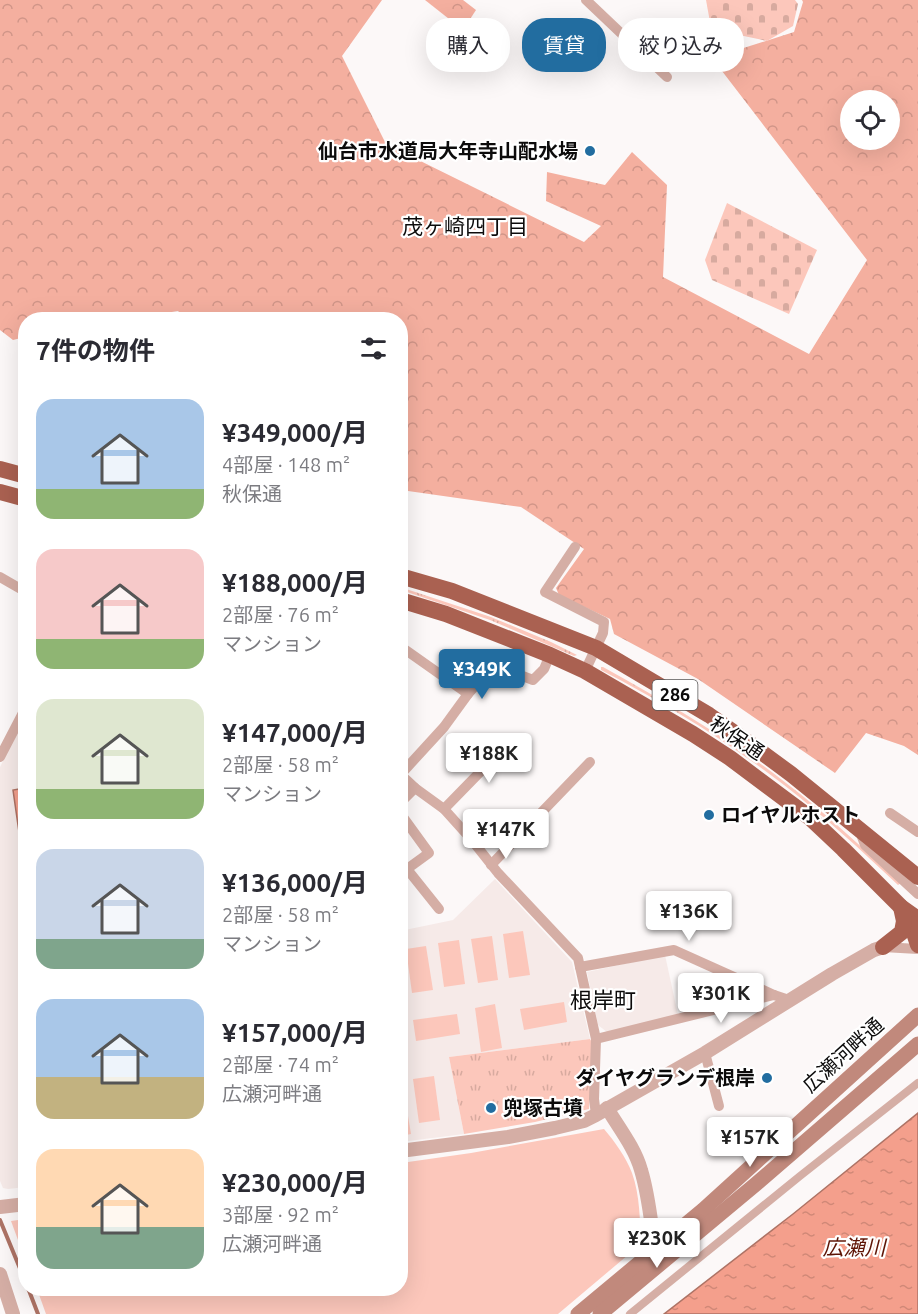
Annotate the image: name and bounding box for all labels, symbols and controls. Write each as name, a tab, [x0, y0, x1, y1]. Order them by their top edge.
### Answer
chip: 購入	[426, 18, 510, 72]
chip: 賃貸	[522, 18, 606, 72]
chip: 絞り込み	[618, 18, 744, 72]
map controls	[840, 90, 900, 150]
button: locate	[840, 90, 900, 150]
place label: 仙台市水道局大年寺山配水場	[318, 139, 578, 162]
marker: 仙台市水道局大年寺山配水場	[583, 144, 597, 158]
district label: 茂ヶ崎四丁目	[402, 214, 528, 238]
icon: filters	[357, 332, 390, 365]
text: 7件の物件	[36, 336, 155, 365]
text: ¥349,000/月	[222, 418, 368, 447]
icon: home	[84, 423, 156, 495]
text: 4部屋 · 148 m²	[222, 453, 350, 476]
text: 秋保通	[222, 482, 282, 505]
text: ¥188,000/月	[222, 568, 368, 597]
icon: home	[84, 573, 156, 645]
text: 2部屋 · 76 m²	[222, 603, 339, 626]
text: マンション	[222, 632, 322, 655]
pin: ¥349K	[440, 649, 524, 700]
text: ¥349K	[453, 657, 511, 680]
road number: 286	[652, 680, 698, 710]
street label: 秋保通	[706, 711, 769, 764]
text: ¥147,000/月	[222, 718, 368, 747]
icon: home	[84, 723, 156, 795]
pin: ¥188K	[447, 733, 531, 784]
text: ¥188K	[460, 741, 518, 764]
text: 2部屋 · 58 m²	[222, 753, 339, 776]
text: マンション	[222, 782, 322, 805]
place label: ロイヤルホスト	[721, 803, 860, 826]
marker: ロイヤルホスト	[702, 808, 716, 822]
pin: ¥147K	[464, 809, 548, 860]
text: ¥147K	[477, 817, 535, 840]
text: ¥136,000/月	[222, 868, 368, 897]
icon: home	[84, 873, 156, 945]
pin: ¥136K	[647, 891, 731, 942]
text: ¥136K	[660, 899, 718, 922]
text: 2部屋 · 58 m²	[222, 903, 339, 926]
text: マンション	[222, 932, 322, 955]
pin: ¥301K	[679, 973, 763, 1024]
text: ¥301K	[692, 981, 750, 1004]
district label: 根岸町	[570, 987, 636, 1012]
street label: 広瀬河畔通	[798, 1013, 888, 1097]
text: ¥157,000/月	[222, 1018, 368, 1047]
icon: home	[84, 1023, 156, 1095]
text: 2部屋 · 74 m²	[222, 1053, 339, 1076]
place label: ダイヤグランデ根岸	[576, 1066, 755, 1089]
marker: ダイヤグランデ根岸	[760, 1071, 774, 1085]
text: 広瀬河畔通	[222, 1082, 322, 1105]
place label: 兜塚古墳	[503, 1096, 583, 1119]
marker: 兜塚古墳	[484, 1101, 498, 1115]
pin: ¥157K	[708, 1117, 792, 1168]
text: ¥157K	[721, 1125, 779, 1148]
text: ¥230,000/月	[222, 1168, 368, 1197]
icon: home	[84, 1173, 156, 1245]
text: 3部屋 · 92 m²	[222, 1203, 339, 1226]
pin: ¥230K	[615, 1218, 699, 1269]
text: ¥230K	[628, 1226, 686, 1249]
text: 広瀬河畔通	[222, 1232, 322, 1255]
water label: 広瀬川	[823, 1235, 887, 1259]

